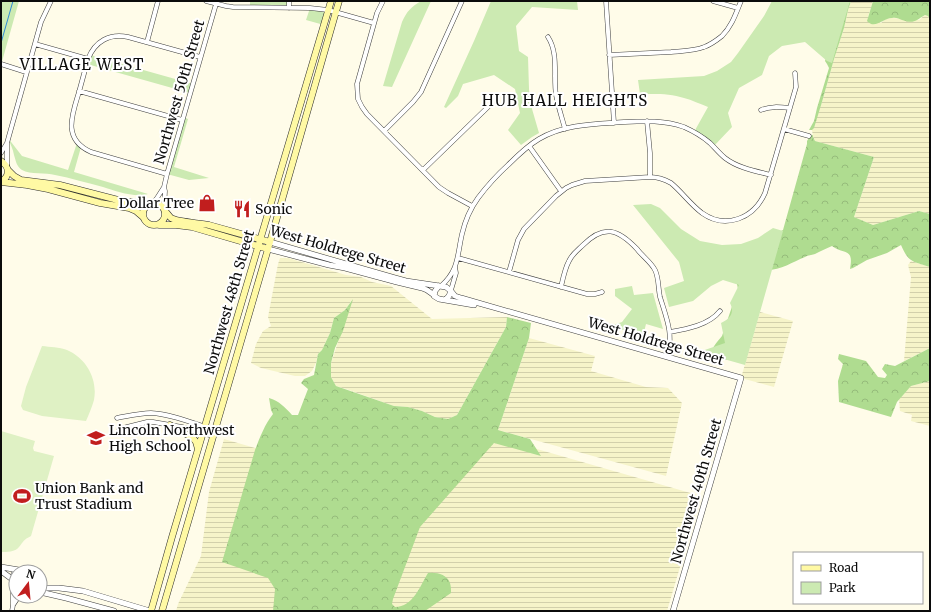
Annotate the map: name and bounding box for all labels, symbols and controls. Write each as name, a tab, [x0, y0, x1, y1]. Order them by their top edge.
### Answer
street label: Northwest 50th Street	[150, 17, 208, 166]
district label: VILLAGE WEST	[19, 55, 144, 74]
district label: HUB HALL HEIGHTS	[482, 91, 648, 110]
shop icon: Dollar Tree	[197, 193, 217, 213]
place label: Dollar Tree	[119, 194, 194, 212]
restaurant icon: Sonic	[232, 199, 252, 219]
place label: Sonic	[255, 200, 292, 218]
street label: West Holdrege Street	[267, 221, 409, 277]
street label: Northwest 48th Street	[200, 227, 258, 376]
street label: West Holdrege Street	[585, 313, 727, 369]
street label: Northwest 40th Street	[667, 416, 725, 566]
place label: Lincoln Northwest High School	[109, 421, 235, 455]
school or university icon: Lincoln Northwest High School	[86, 428, 106, 448]
place label: Union Bank and Trust Stadium	[35, 479, 144, 513]
sports icon: Union Bank and Trust Stadium	[12, 486, 32, 506]
legend	[793, 552, 923, 604]
text: Road	[829, 560, 858, 575]
north arrow	[8, 564, 48, 604]
text: N	[25, 566, 37, 582]
text: Park	[829, 580, 856, 595]

